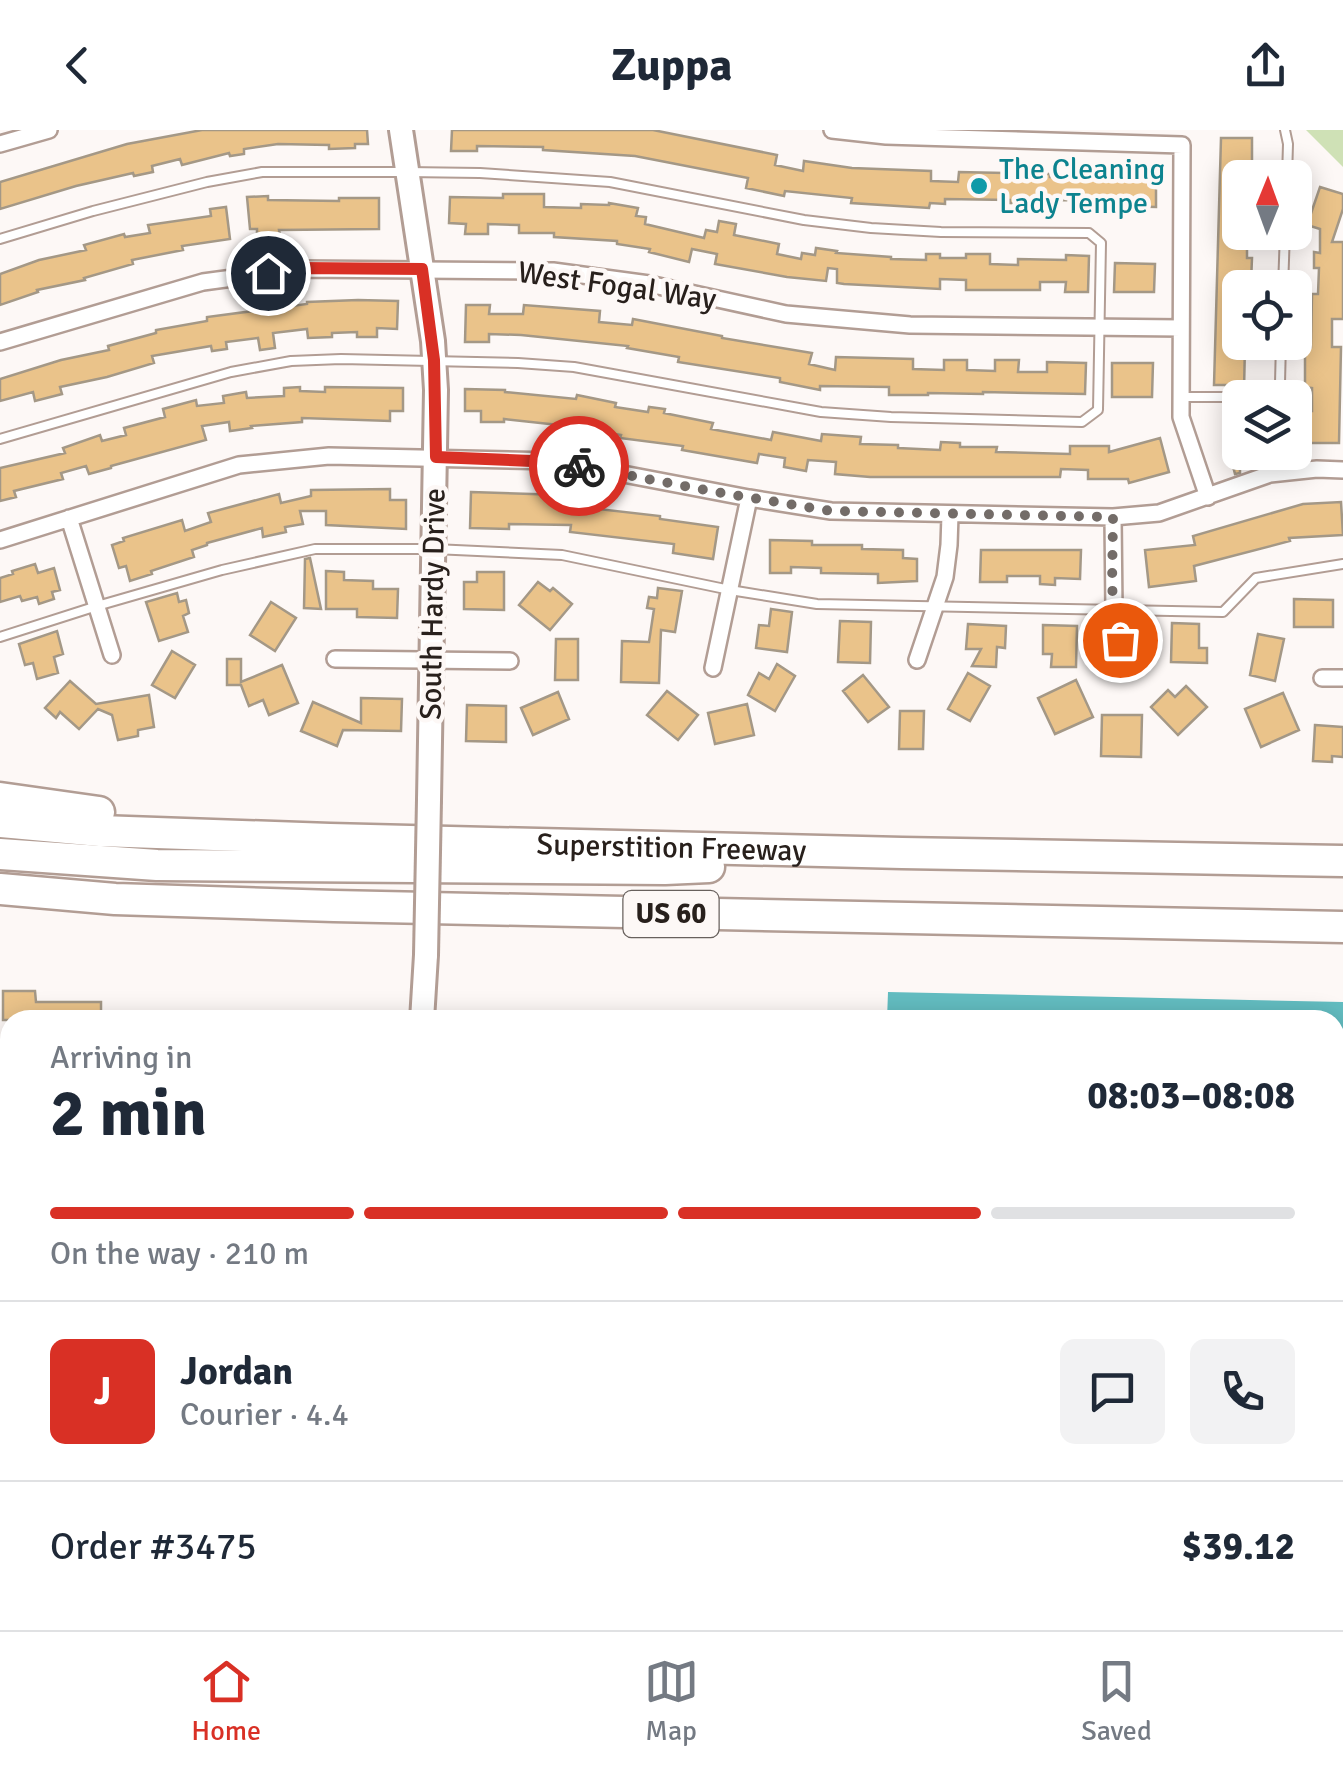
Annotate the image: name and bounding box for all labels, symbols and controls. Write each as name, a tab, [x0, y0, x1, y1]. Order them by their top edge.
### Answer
icon: back	[50, 38, 105, 93]
text: Zuppa	[611, 38, 732, 93]
icon: share	[1238, 38, 1293, 93]
place label: The Cleaning Lady Tempe	[999, 151, 1165, 222]
north arrow	[1222, 160, 1312, 250]
map controls	[1222, 160, 1312, 470]
marker: The Cleaning Lady Tempe	[968, 175, 990, 197]
pin	[226, 231, 311, 316]
icon: home	[241, 246, 296, 301]
street label: West Fogal Way	[516, 254, 718, 318]
button: locate	[1222, 270, 1312, 360]
button: layers	[1222, 380, 1312, 470]
courier	[529, 416, 629, 516]
icon: bike	[552, 439, 607, 494]
street label: South Hardy Drive	[412, 488, 454, 720]
pin	[1078, 598, 1163, 683]
icon: bag	[1093, 613, 1148, 668]
street label: Superstition Freeway	[536, 826, 807, 869]
road number: US 60	[624, 891, 718, 937]
text: Arriving in	[50, 1038, 192, 1077]
text: 08:03–08:08	[1087, 1072, 1295, 1119]
text: 2 min	[50, 1074, 207, 1154]
text: On the way · 210 m	[50, 1234, 309, 1273]
button: chat	[1060, 1339, 1165, 1444]
button: phone	[1190, 1339, 1295, 1444]
text: Jordan	[180, 1348, 293, 1395]
text: J	[94, 1368, 111, 1415]
text: Courier · 4.4	[180, 1395, 349, 1434]
text: Order #3475	[50, 1523, 257, 1570]
text: $39.12	[1182, 1523, 1295, 1570]
tab: Home	[191, 1654, 261, 1748]
tab: Map	[644, 1654, 699, 1748]
tab: Saved	[1081, 1654, 1152, 1748]

